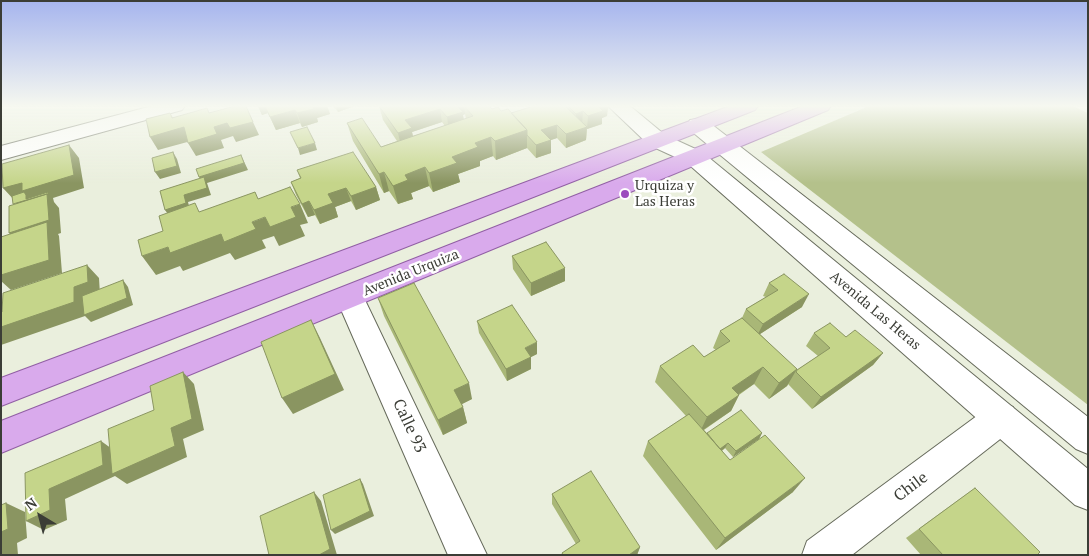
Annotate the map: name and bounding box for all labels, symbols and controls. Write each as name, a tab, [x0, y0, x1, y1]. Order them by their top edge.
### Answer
place label: Urquiza y Las Heras	[635, 178, 695, 210]
marker: Urquiza y Las Heras	[619, 188, 631, 200]
street label: Avenida Urquiza	[361, 246, 461, 300]
street label: Avenida Las Heras	[826, 268, 924, 354]
street label: Calle 93	[388, 396, 430, 456]
street label: Chile	[890, 468, 932, 506]
north arrow	[15, 491, 65, 541]
text: N	[21, 493, 41, 514]

